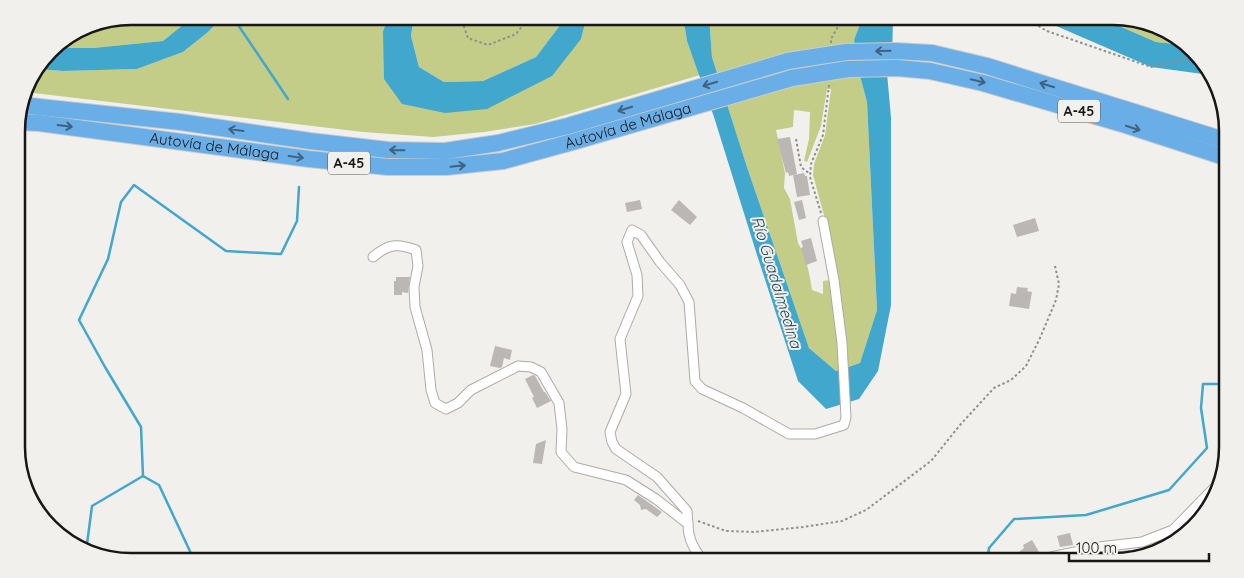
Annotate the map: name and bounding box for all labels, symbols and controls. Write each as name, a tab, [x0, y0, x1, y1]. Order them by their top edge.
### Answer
one-way arrow	[876, 46, 892, 56]
one-way arrow	[969, 77, 985, 86]
one-way arrow	[702, 79, 718, 89]
one-way arrow	[1039, 79, 1055, 89]
street label: Autovía de Málaga	[563, 98, 693, 153]
road number: A-45	[1058, 100, 1100, 122]
one-way arrow	[617, 105, 633, 115]
one-way arrow	[57, 121, 73, 131]
one-way arrow	[1125, 124, 1141, 133]
one-way arrow	[228, 125, 244, 135]
street label: Autovía de Málaga	[149, 128, 280, 164]
one-way arrow	[390, 145, 406, 155]
one-way arrow	[287, 152, 303, 162]
road number: A-45	[328, 152, 370, 174]
one-way arrow	[449, 161, 465, 171]
water label: Río Guadalmedina	[747, 214, 807, 352]
scale bar	[1069, 530, 1209, 562]
text: 100 m	[1076, 538, 1117, 557]

